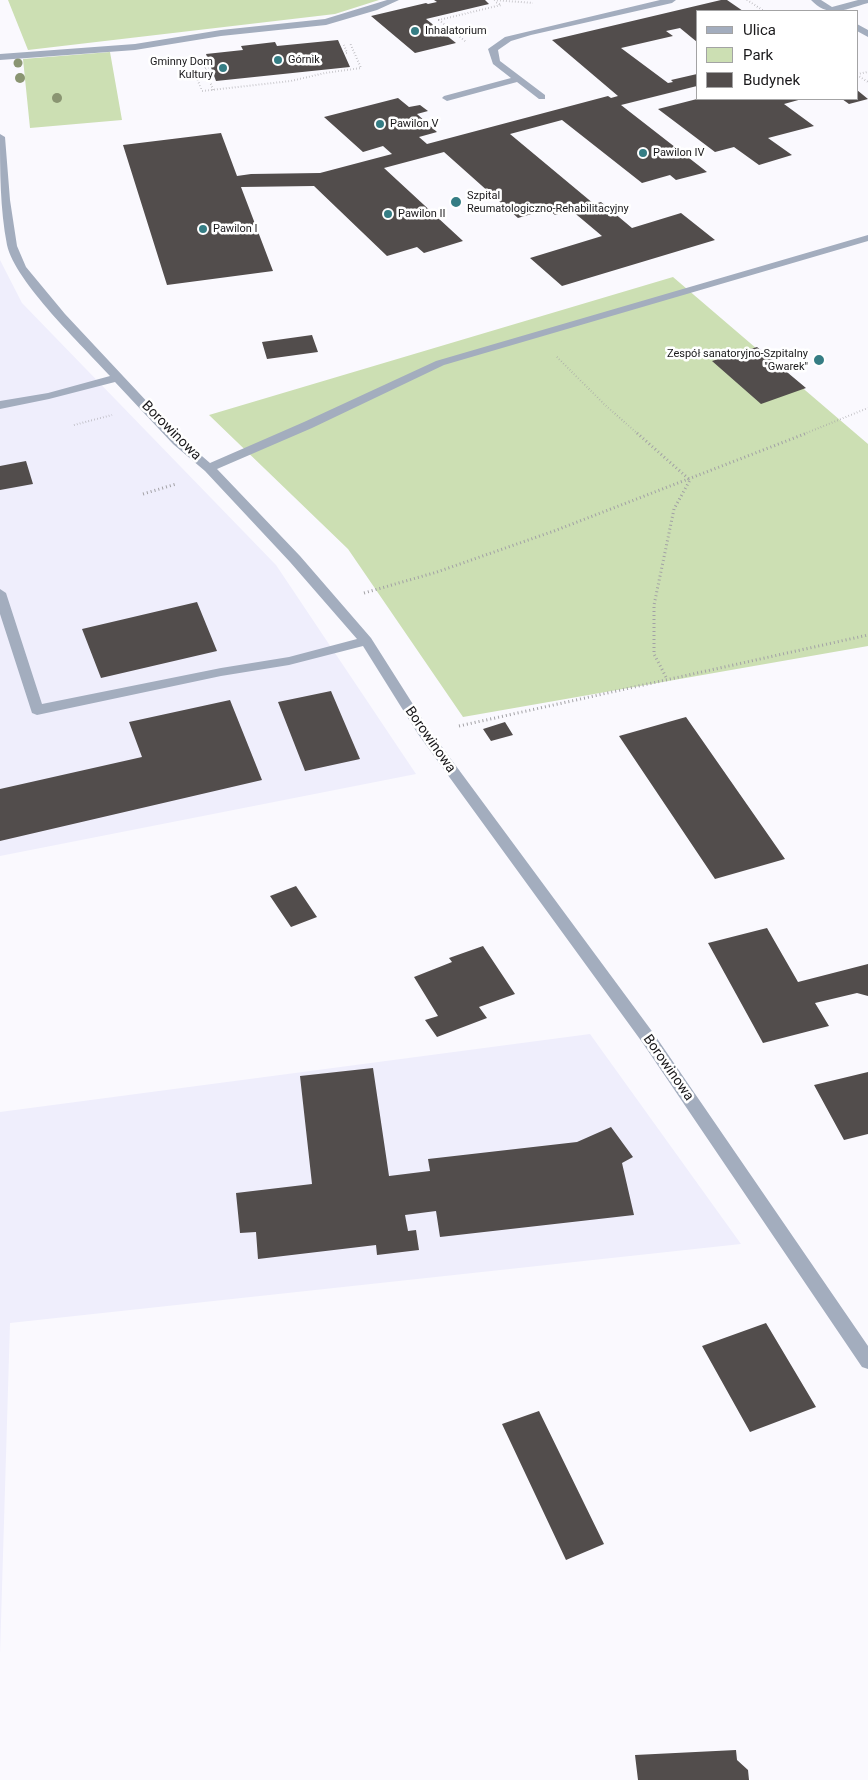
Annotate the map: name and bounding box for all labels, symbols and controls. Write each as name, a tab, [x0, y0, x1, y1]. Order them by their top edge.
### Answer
legend	[696, 10, 858, 100]
text: Ulica	[743, 21, 776, 39]
place label: Inhalatorium	[425, 24, 487, 38]
marker: Inhalatorium	[409, 25, 421, 37]
text: Park	[743, 46, 773, 64]
place label: Górnik	[288, 53, 320, 67]
marker: Górnik	[272, 54, 284, 66]
place label: Gminny Dom Kultury	[150, 55, 213, 81]
marker: Gminny Dom Kultury	[217, 62, 229, 74]
text: Budynek	[743, 71, 800, 89]
place label: Pawilon V	[390, 117, 439, 131]
marker: Pawilon V	[374, 118, 386, 130]
place label: Pawilon IV	[653, 146, 705, 160]
marker: Pawilon IV	[637, 147, 649, 159]
place label: Szpital Reumatologiczno-Rehabilitacyjny	[467, 189, 629, 215]
marker: Szpital Reumatologiczno-Rehabilitacyjny	[449, 195, 463, 209]
place label: Pawilon II	[398, 207, 446, 221]
marker: Pawilon II	[382, 208, 394, 220]
place label: Pawilon I	[213, 222, 258, 236]
marker: Pawilon I	[197, 223, 209, 235]
place label: Zespół sanatoryjno-Szpitalny "Gwarek"	[667, 347, 808, 373]
marker: Zespół sanatoryjno-Szpitalny "Gwarek"	[812, 353, 826, 367]
street label: Borowinowa	[138, 398, 204, 464]
street label: Borowinowa	[401, 704, 459, 776]
street label: Borowinowa	[639, 1032, 697, 1104]

